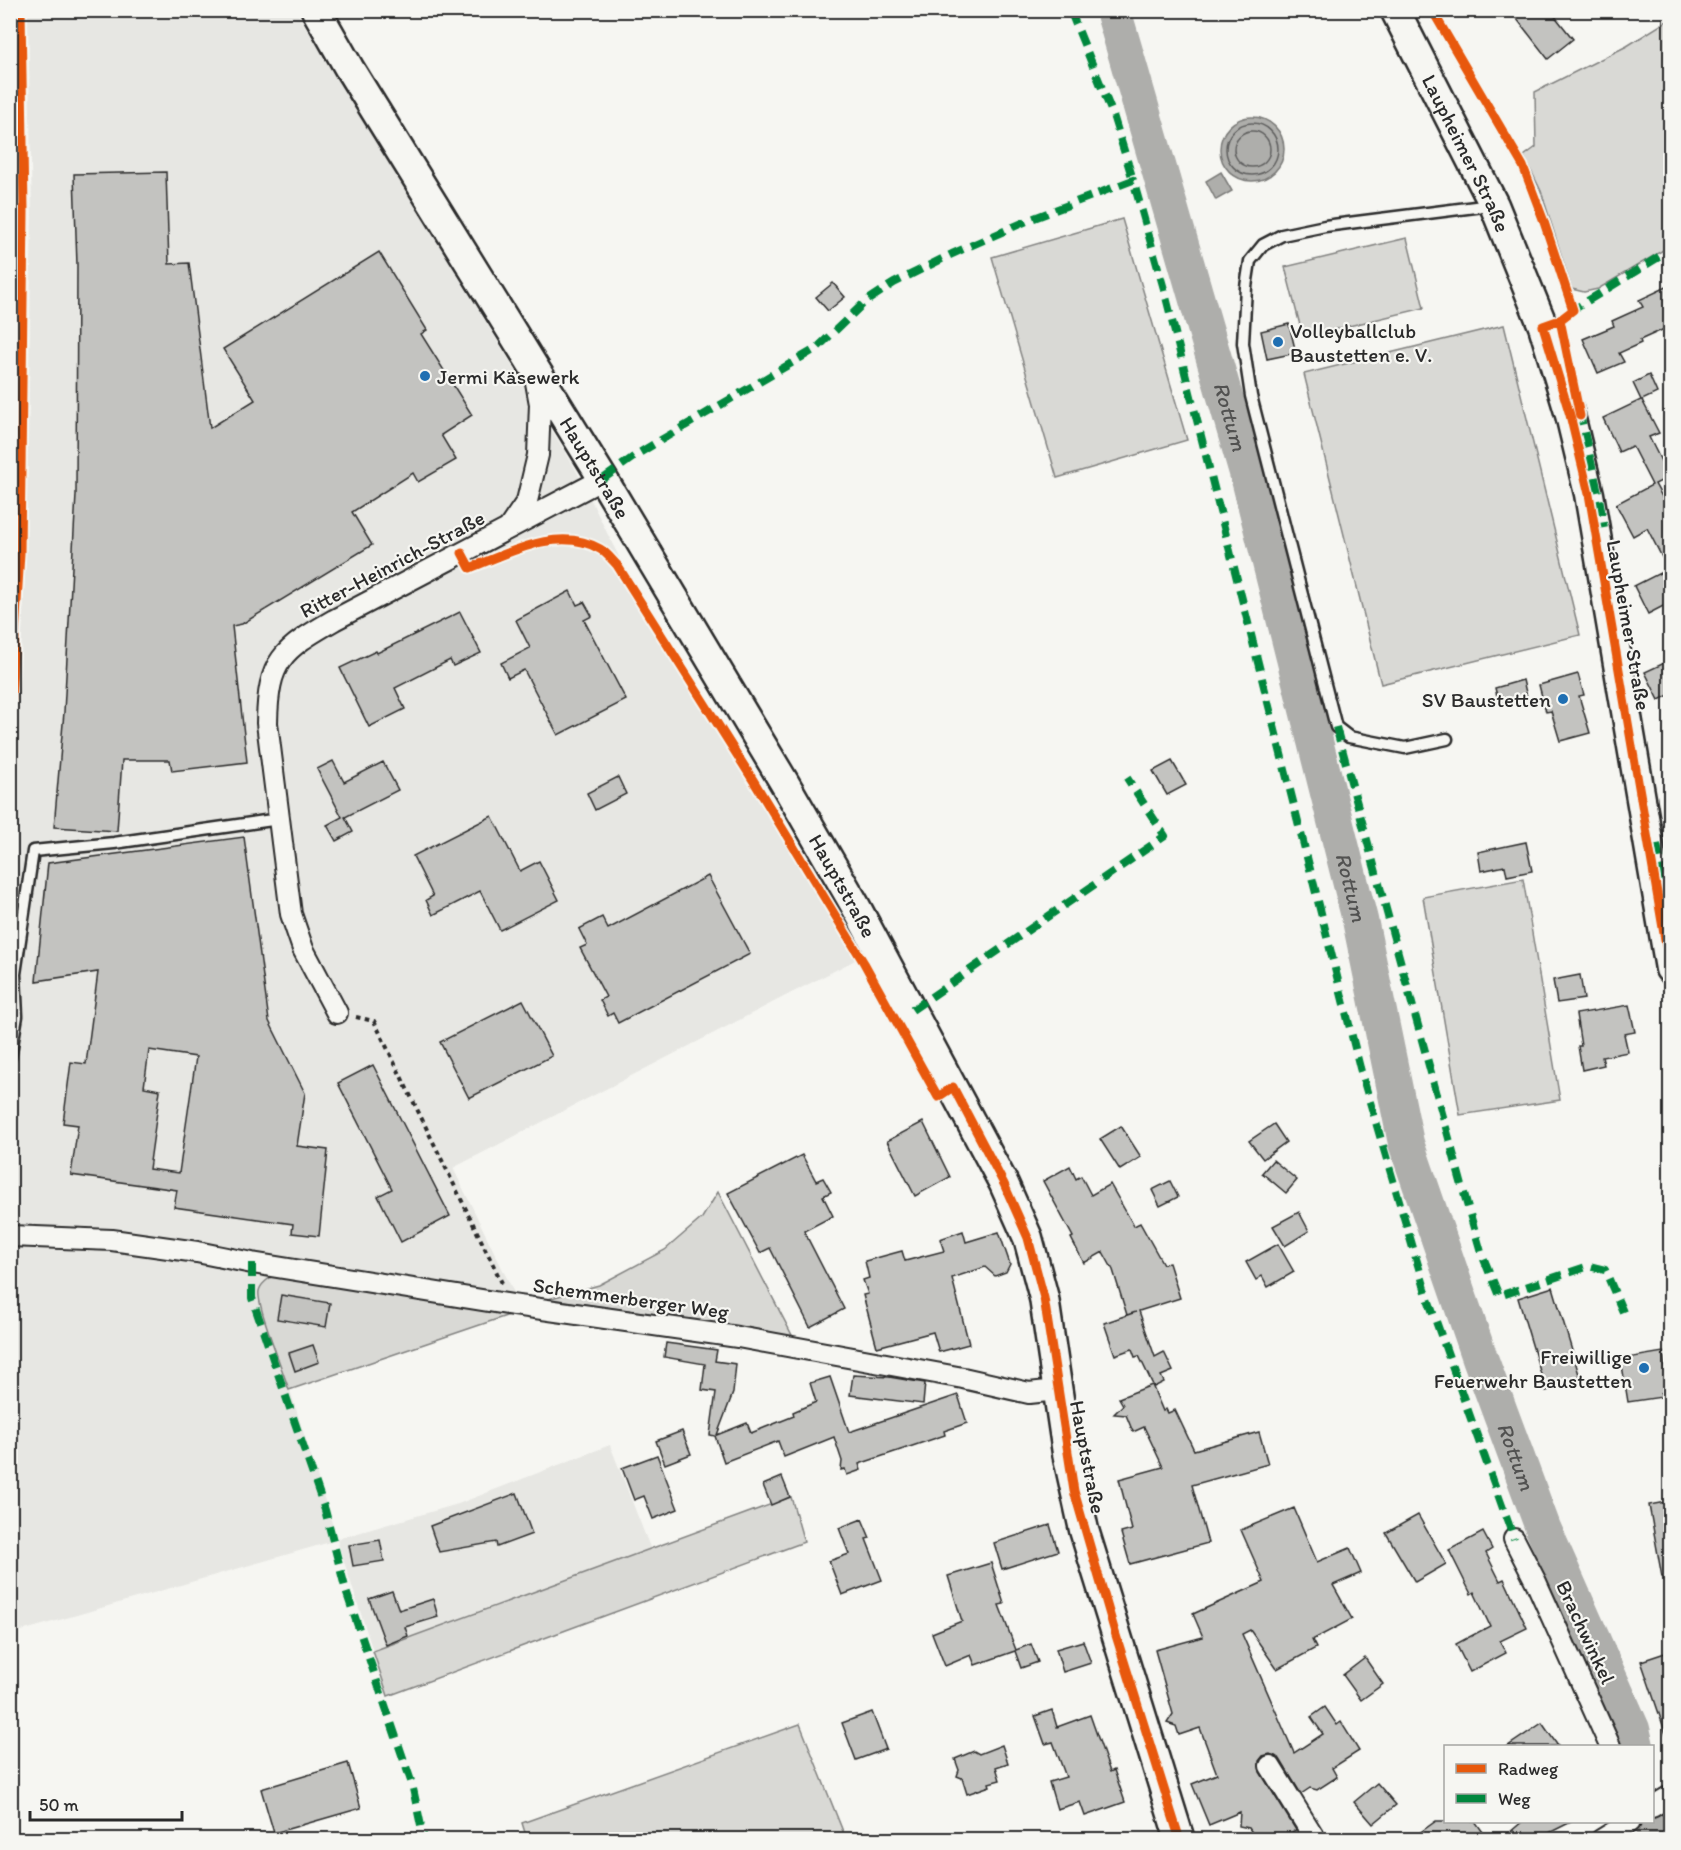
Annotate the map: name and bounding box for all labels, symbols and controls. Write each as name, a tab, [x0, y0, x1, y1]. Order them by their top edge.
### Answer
street label: Laupheimer Straße	[1417, 70, 1516, 235]
place label: Volleyballclub Baustetten e. V.	[1290, 318, 1432, 367]
marker: Volleyballclub Baustetten e. V.	[1271, 335, 1285, 349]
place label: Jermi Käsewerk	[437, 364, 580, 389]
marker: Jermi Käsewerk	[418, 369, 432, 383]
water label: Rottum	[1208, 379, 1254, 454]
street label: Hauptstraße	[555, 412, 636, 523]
street label: Ritter-Heinrich-Straße	[295, 505, 489, 623]
street label: Laupheimer Straße	[1602, 538, 1656, 712]
place label: SV Baustetten	[1422, 687, 1551, 712]
marker: SV Baustetten	[1556, 692, 1570, 706]
street label: Hauptstraße	[804, 829, 882, 941]
water label: Rottum	[1330, 849, 1374, 925]
street label: Schemmerberger Weg	[531, 1272, 731, 1324]
place label: Freiwillige Feuerwehr Baustetten	[1434, 1344, 1632, 1393]
marker: Freiwillige Feuerwehr Baustetten	[1637, 1361, 1651, 1375]
street label: Hauptstraße	[1065, 1398, 1111, 1516]
water label: Rottum	[1492, 1419, 1542, 1495]
street label: Brachwinkel	[1551, 1576, 1621, 1688]
legend	[1444, 1745, 1654, 1823]
text: Radweg	[1498, 1758, 1559, 1780]
scale bar	[30, 1784, 182, 1822]
text: Weg	[1498, 1788, 1531, 1810]
text: 50 m	[39, 1794, 79, 1816]

